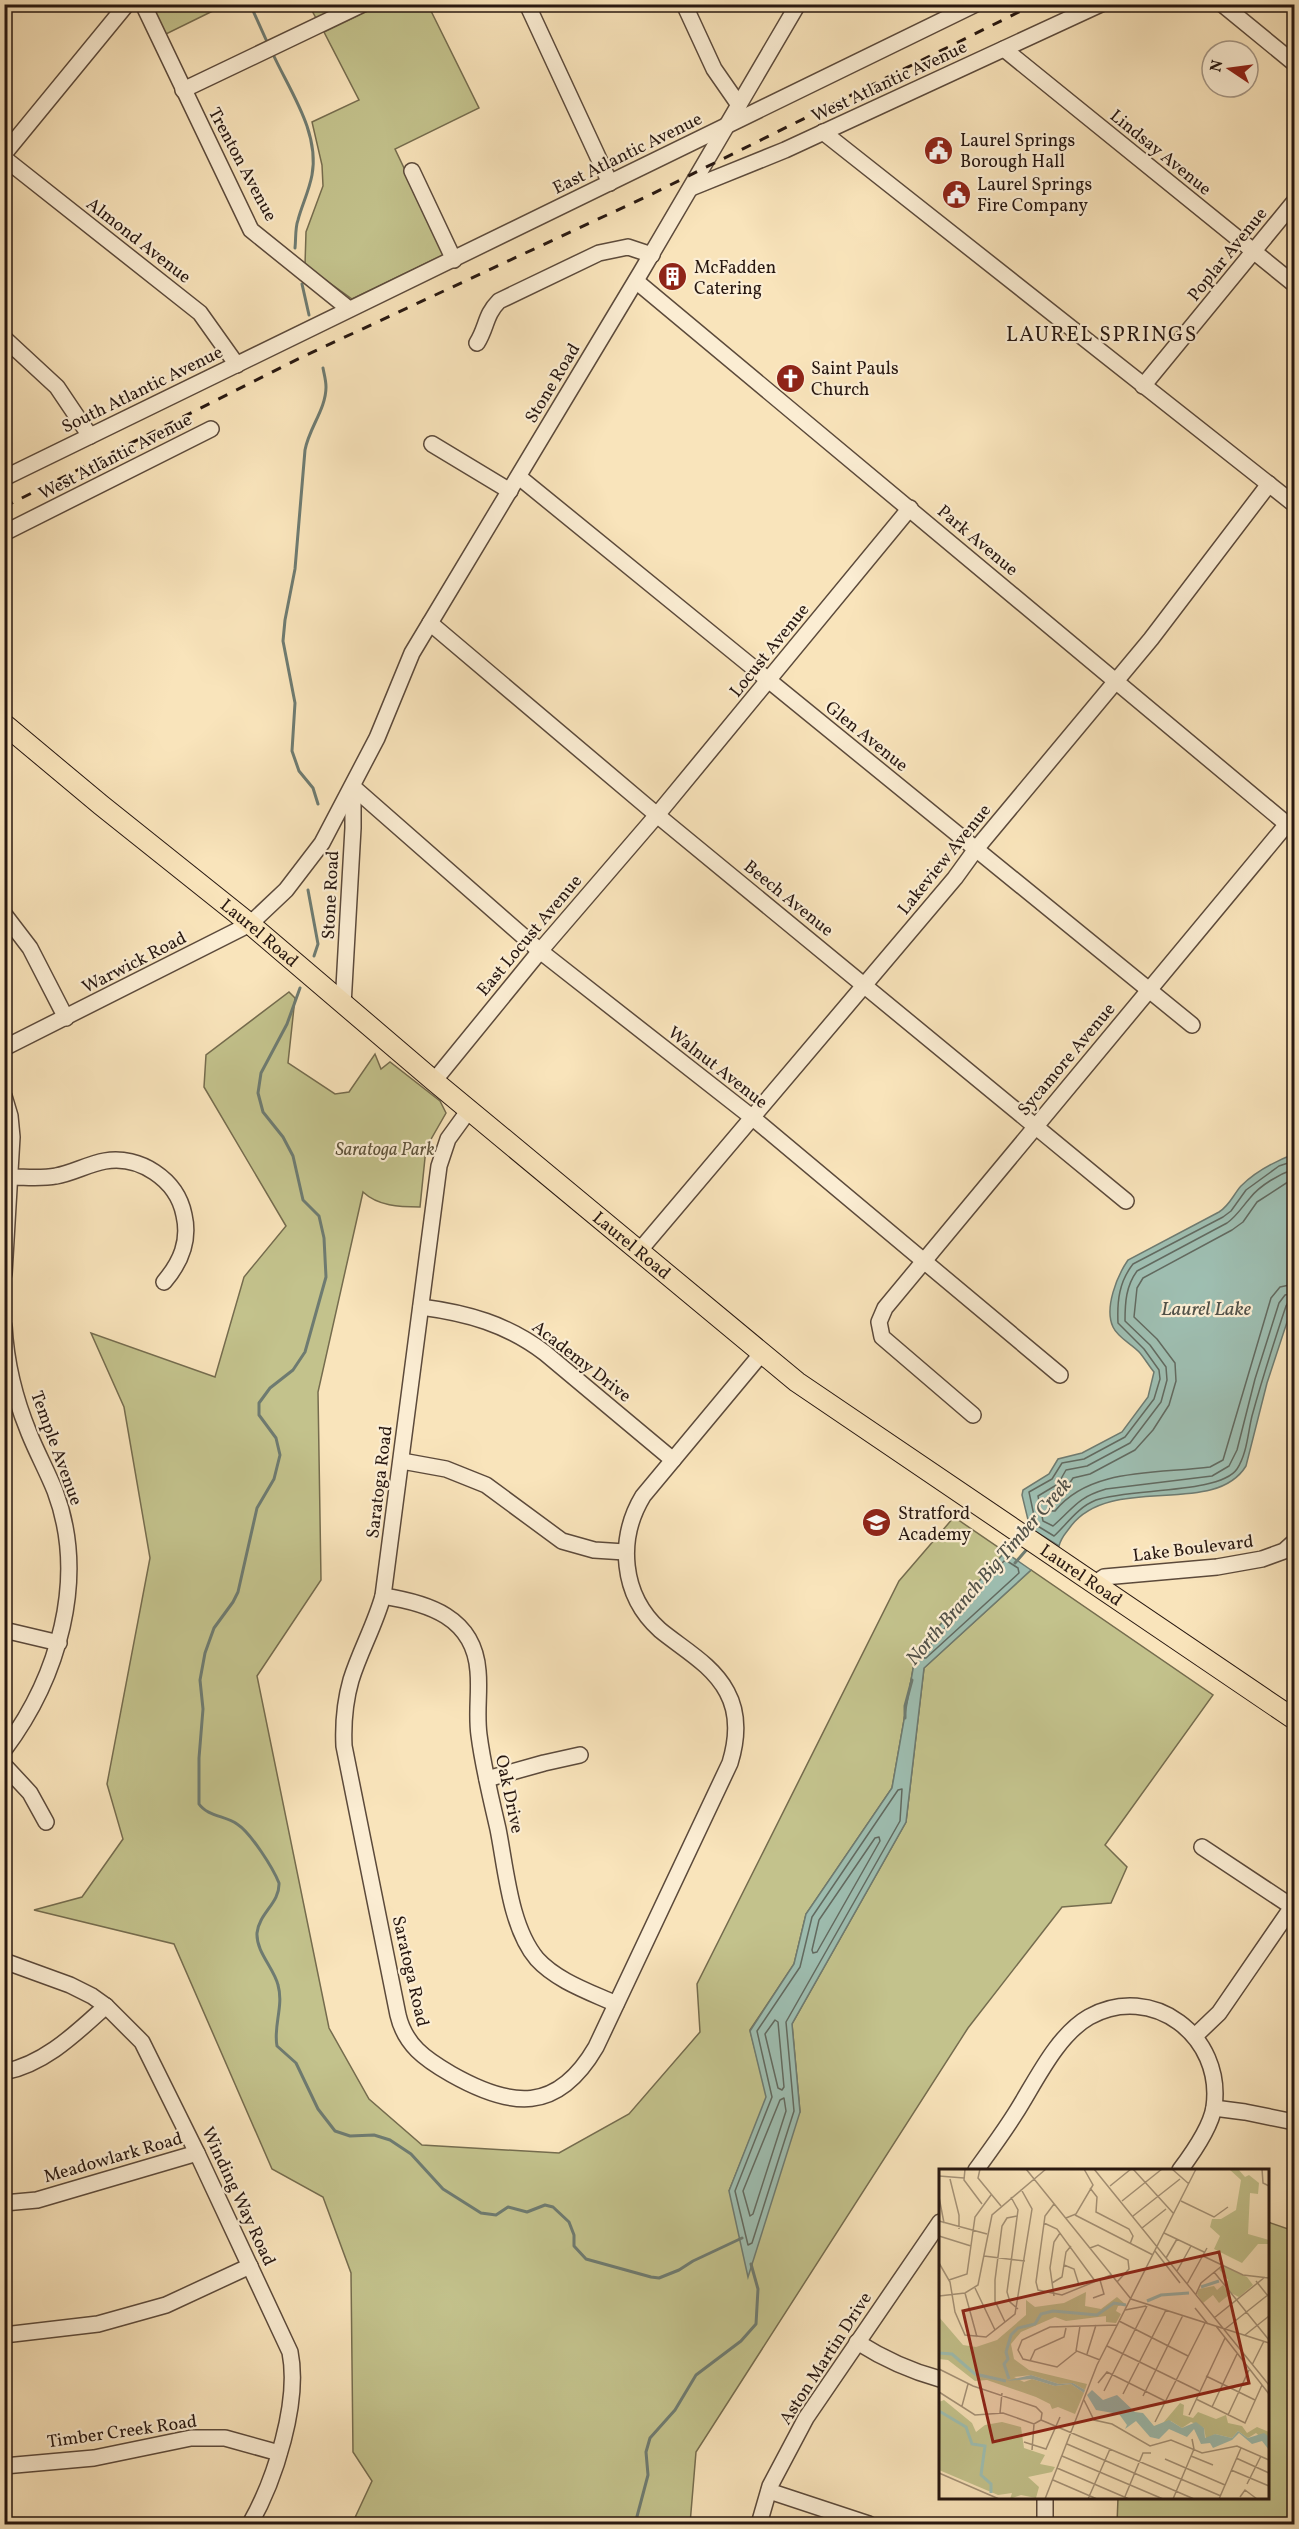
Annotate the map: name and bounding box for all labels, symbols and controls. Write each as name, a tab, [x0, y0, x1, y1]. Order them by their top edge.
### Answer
street label: West Atlantic Avenue	[808, 35, 971, 129]
north arrow	[1200, 39, 1260, 99]
text: N	[1205, 58, 1229, 74]
street label: Trenton Avenue	[201, 103, 282, 226]
street label: Lindsay Avenue	[1104, 104, 1216, 202]
street label: East Atlantic Avenue	[549, 107, 707, 201]
place label: Laurel Springs Borough Hall	[960, 129, 1075, 175]
public building icon: Laurel Springs Borough Hall	[923, 134, 955, 166]
place label: Laurel Springs Fire Company	[977, 173, 1092, 219]
public building icon: Laurel Springs Fire Company	[940, 178, 972, 210]
street label: Almond Avenue	[80, 192, 196, 290]
street label: Poplar Avenue	[1183, 203, 1274, 307]
place label: McFadden Catering	[694, 256, 776, 302]
building icon: McFadden Catering	[657, 261, 689, 293]
district label: LAUREL SPRINGS	[1006, 321, 1198, 350]
street label: Stone Road	[520, 339, 587, 428]
street label: South Atlantic Avenue	[58, 340, 227, 440]
place label: Saint Pauls Church	[811, 357, 899, 403]
church icon: Saint Pauls Church	[774, 362, 806, 394]
street label: West Atlantic Avenue	[35, 408, 197, 507]
street label: Park Avenue	[931, 500, 1023, 583]
street label: Locust Avenue	[724, 599, 816, 703]
street label: Glen Avenue	[819, 696, 913, 778]
street label: Lakeview Avenue	[893, 799, 998, 921]
street label: Stone Road	[317, 850, 346, 940]
street label: Beech Avenue	[738, 855, 838, 943]
street label: East Locust Avenue	[472, 870, 589, 1002]
street label: Laurel Road	[214, 894, 303, 974]
street label: Warwick Road	[78, 926, 191, 1000]
street label: Sycamore Avenue	[1012, 998, 1122, 1122]
street label: Walnut Avenue	[662, 1021, 772, 1115]
park label: Saratoga Park	[335, 1138, 435, 1163]
street label: Laurel Road	[586, 1206, 675, 1286]
water label: Laurel Lake	[1161, 1296, 1252, 1324]
street label: Academy Drive	[526, 1315, 636, 1409]
street label: Temple Avenue	[23, 1388, 88, 1509]
street label: Saratoga Road	[361, 1424, 400, 1540]
water label: North Branch Big Timber Creek	[900, 1473, 1079, 1672]
place label: Stratford Academy	[898, 1502, 971, 1548]
school or university icon: Stratford Academy	[861, 1507, 893, 1539]
street label: Lake Boulevard	[1131, 1530, 1255, 1569]
street label: Laurel Road	[1034, 1539, 1127, 1613]
street label: Oak Drive	[488, 1753, 529, 1836]
street label: Saratoga Road	[385, 1913, 434, 2029]
street label: Winding Way Road	[194, 2123, 281, 2270]
street label: Meadowlark Road	[41, 2127, 186, 2190]
inset map	[939, 2169, 1269, 2499]
street label: Aston Martin Drive	[774, 2288, 879, 2430]
street label: Timber Creek Road	[46, 2410, 199, 2455]

